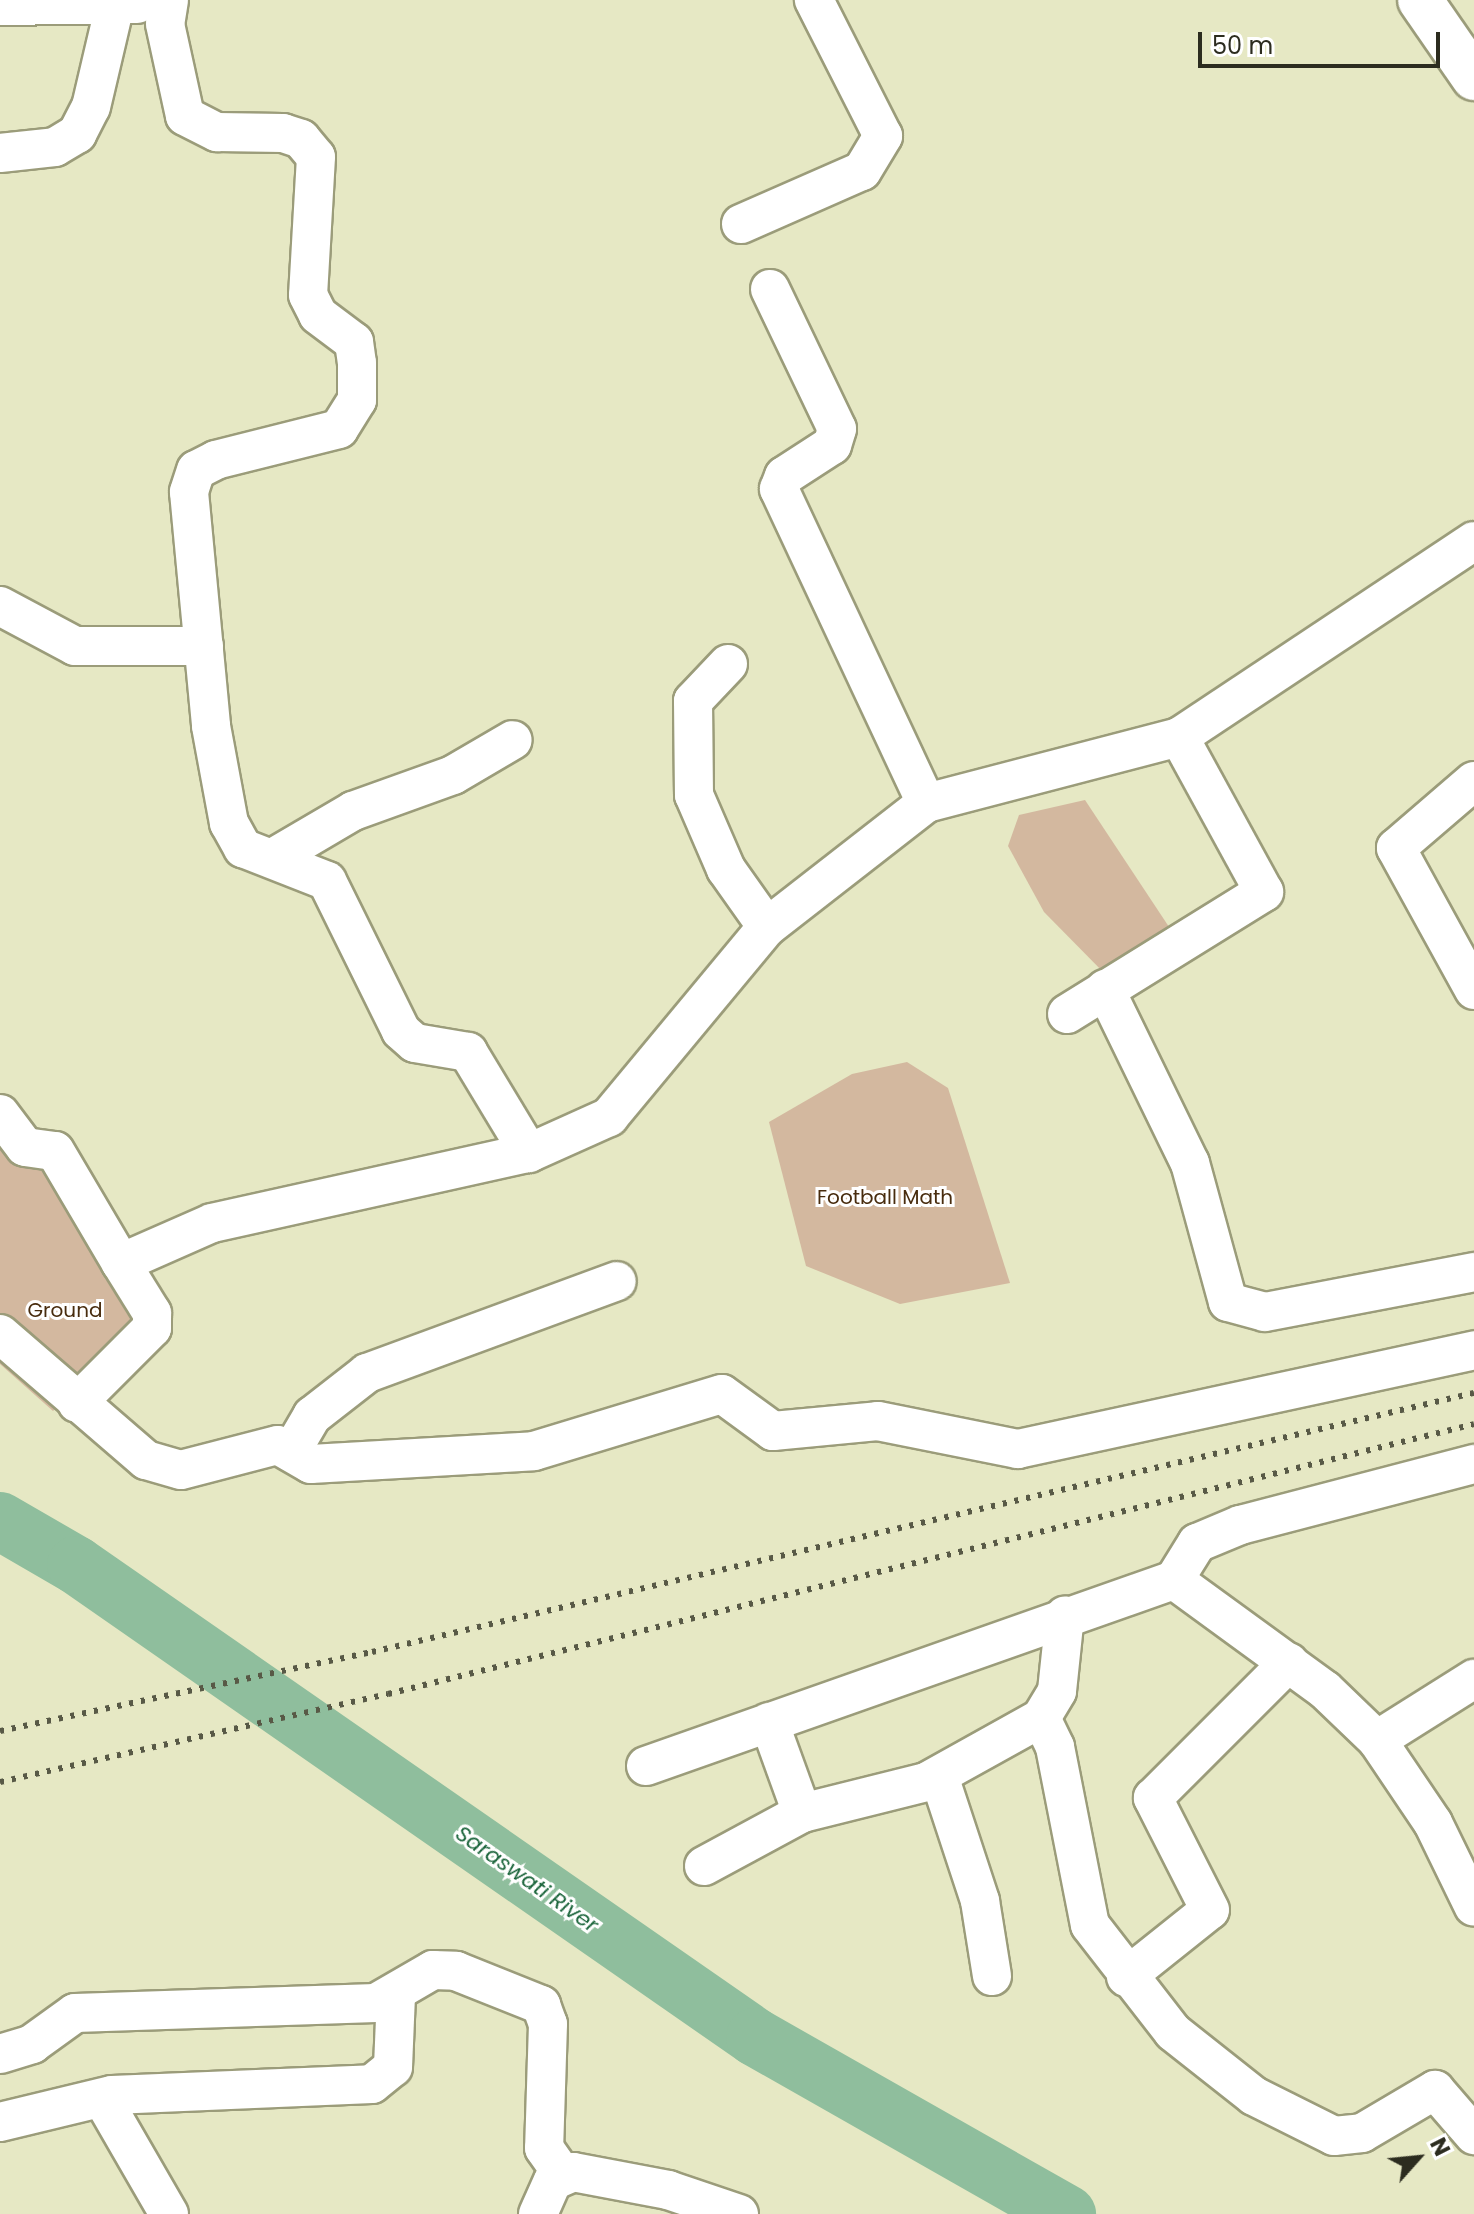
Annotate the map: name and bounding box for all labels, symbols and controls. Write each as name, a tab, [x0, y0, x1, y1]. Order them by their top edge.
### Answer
scale bar	[1202, 16, 1444, 66]
text: 50 m	[1212, 29, 1273, 62]
park label: Football Math	[817, 1185, 953, 1209]
park label: Ground	[28, 1298, 102, 1322]
water label: Saraswati River	[451, 1820, 603, 1938]
north arrow	[1378, 2118, 1458, 2198]
text: N	[1422, 2132, 1457, 2161]

